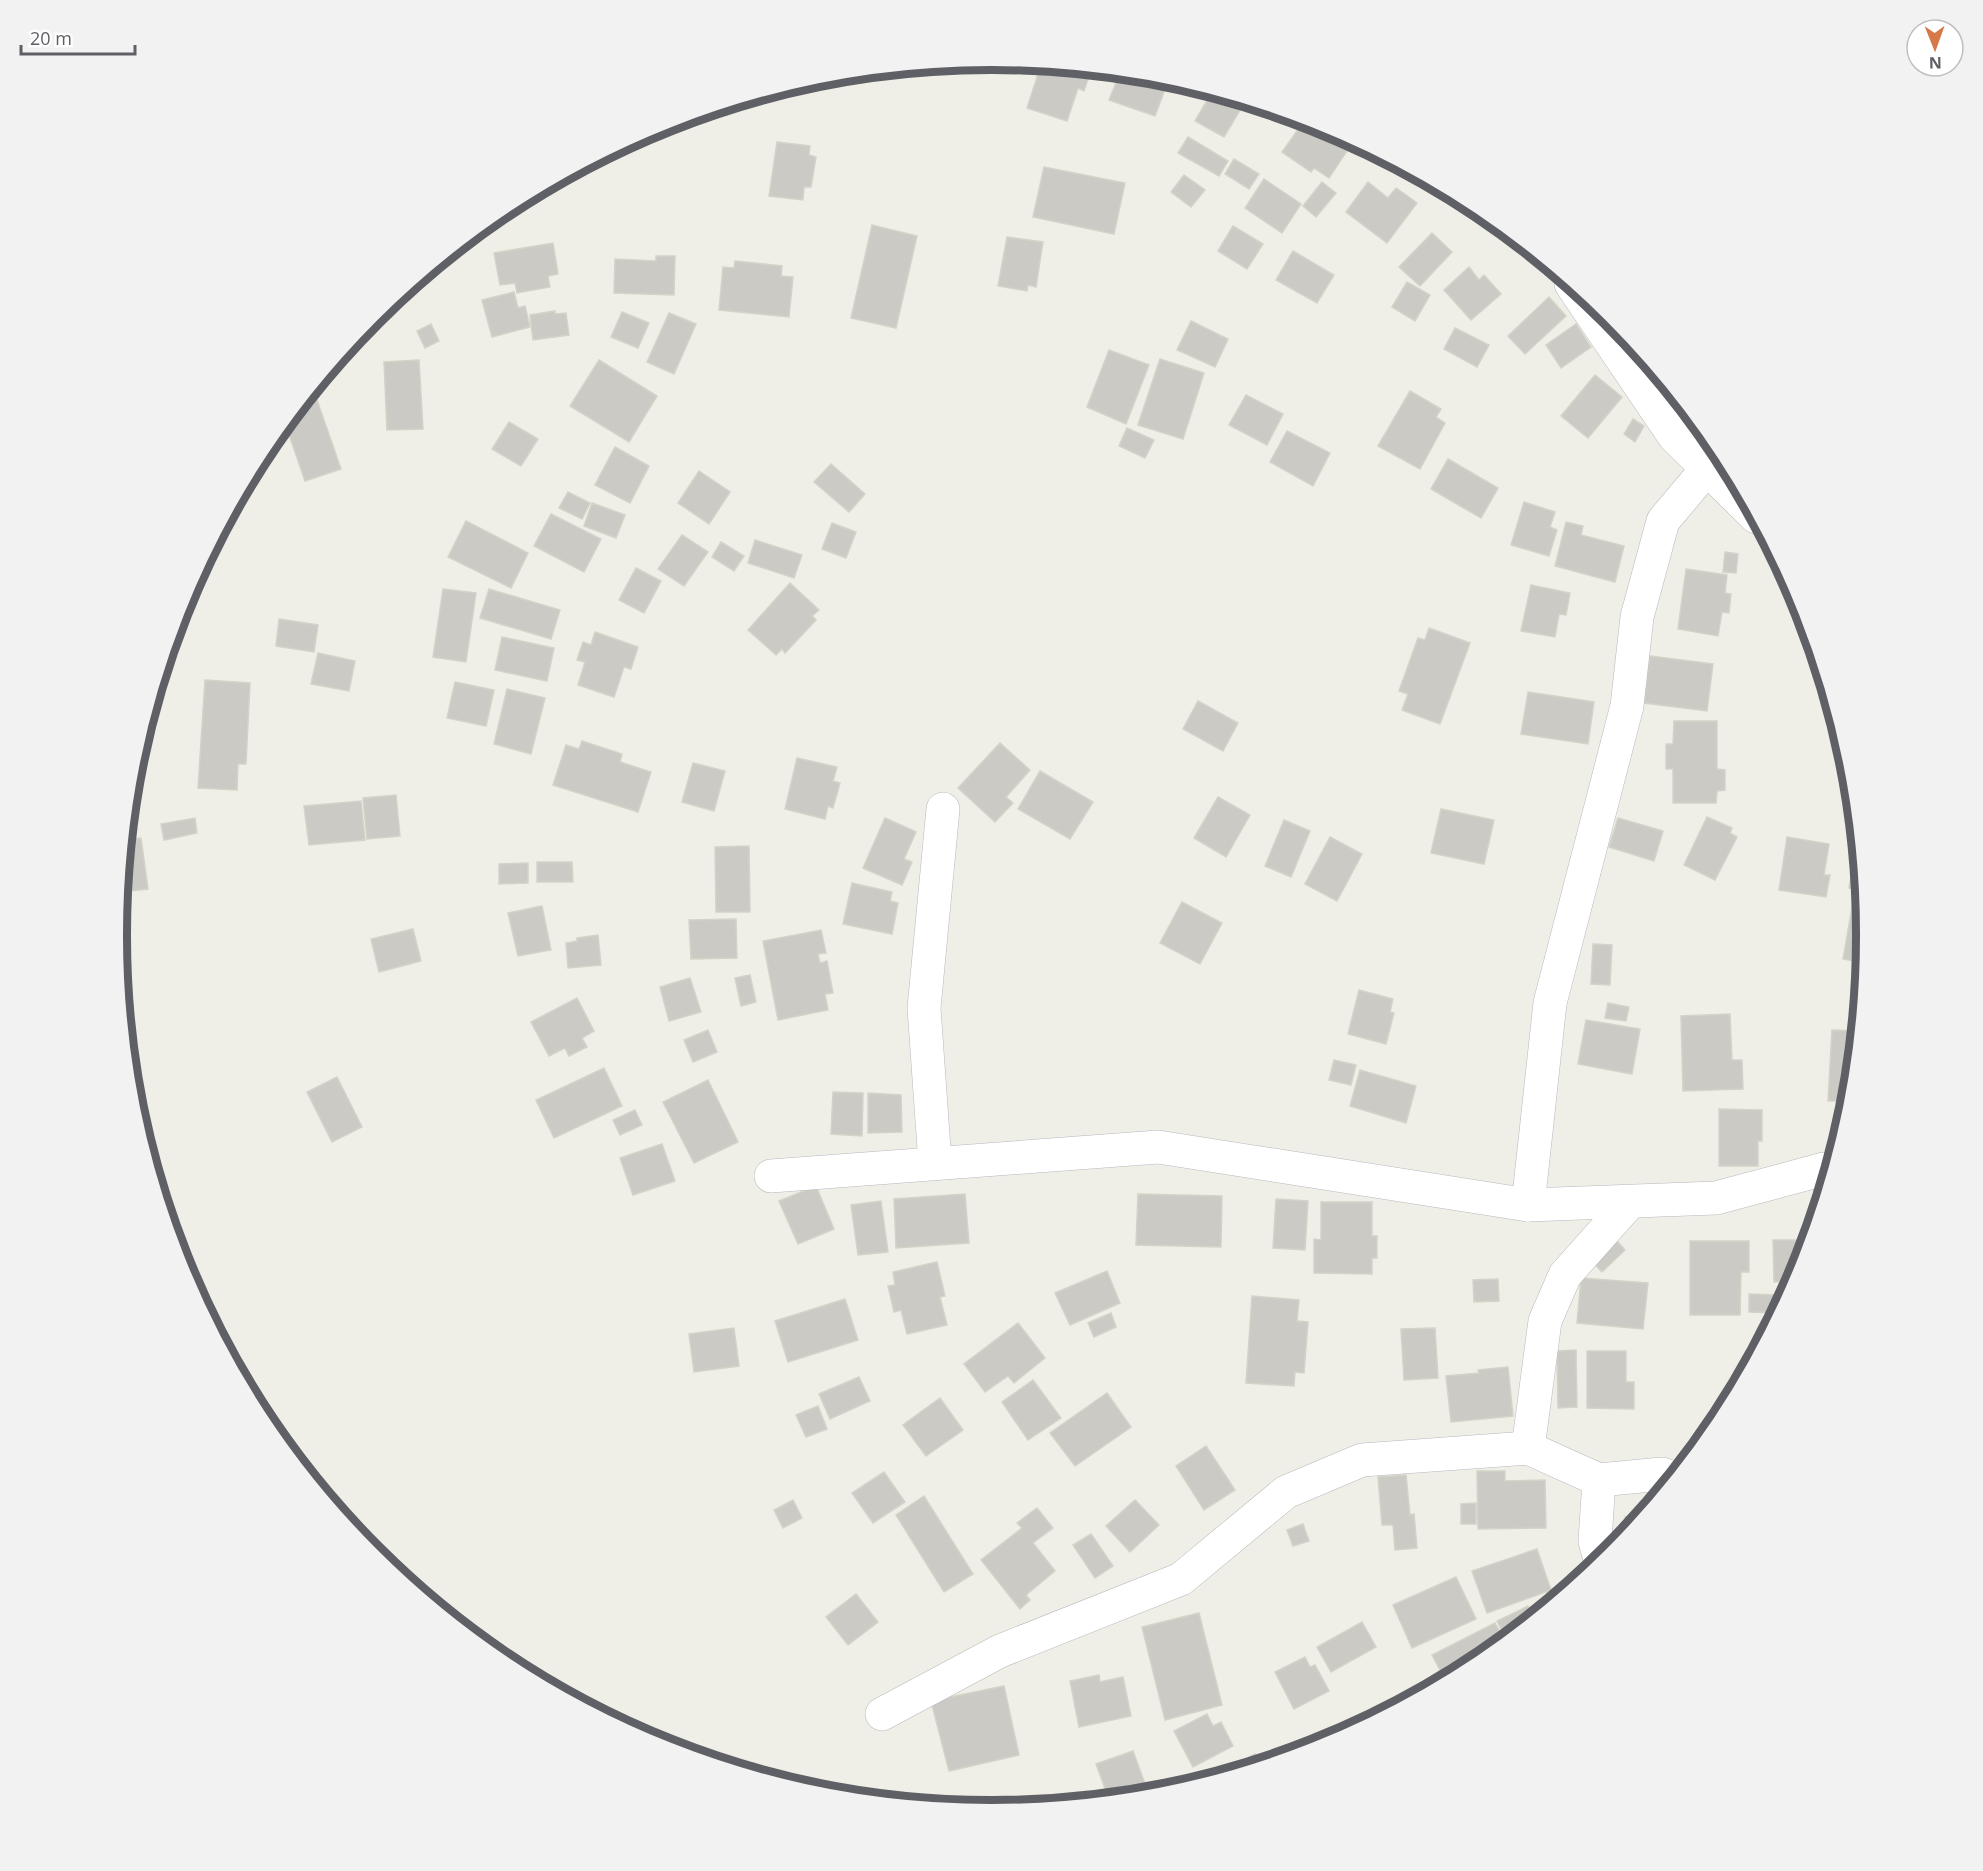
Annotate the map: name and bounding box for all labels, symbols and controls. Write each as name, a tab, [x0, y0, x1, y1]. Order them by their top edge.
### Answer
scale bar	[21, 18, 135, 56]
north arrow	[1905, 18, 1965, 78]
text: 20 m	[30, 26, 72, 50]
text: N	[1929, 52, 1942, 74]

